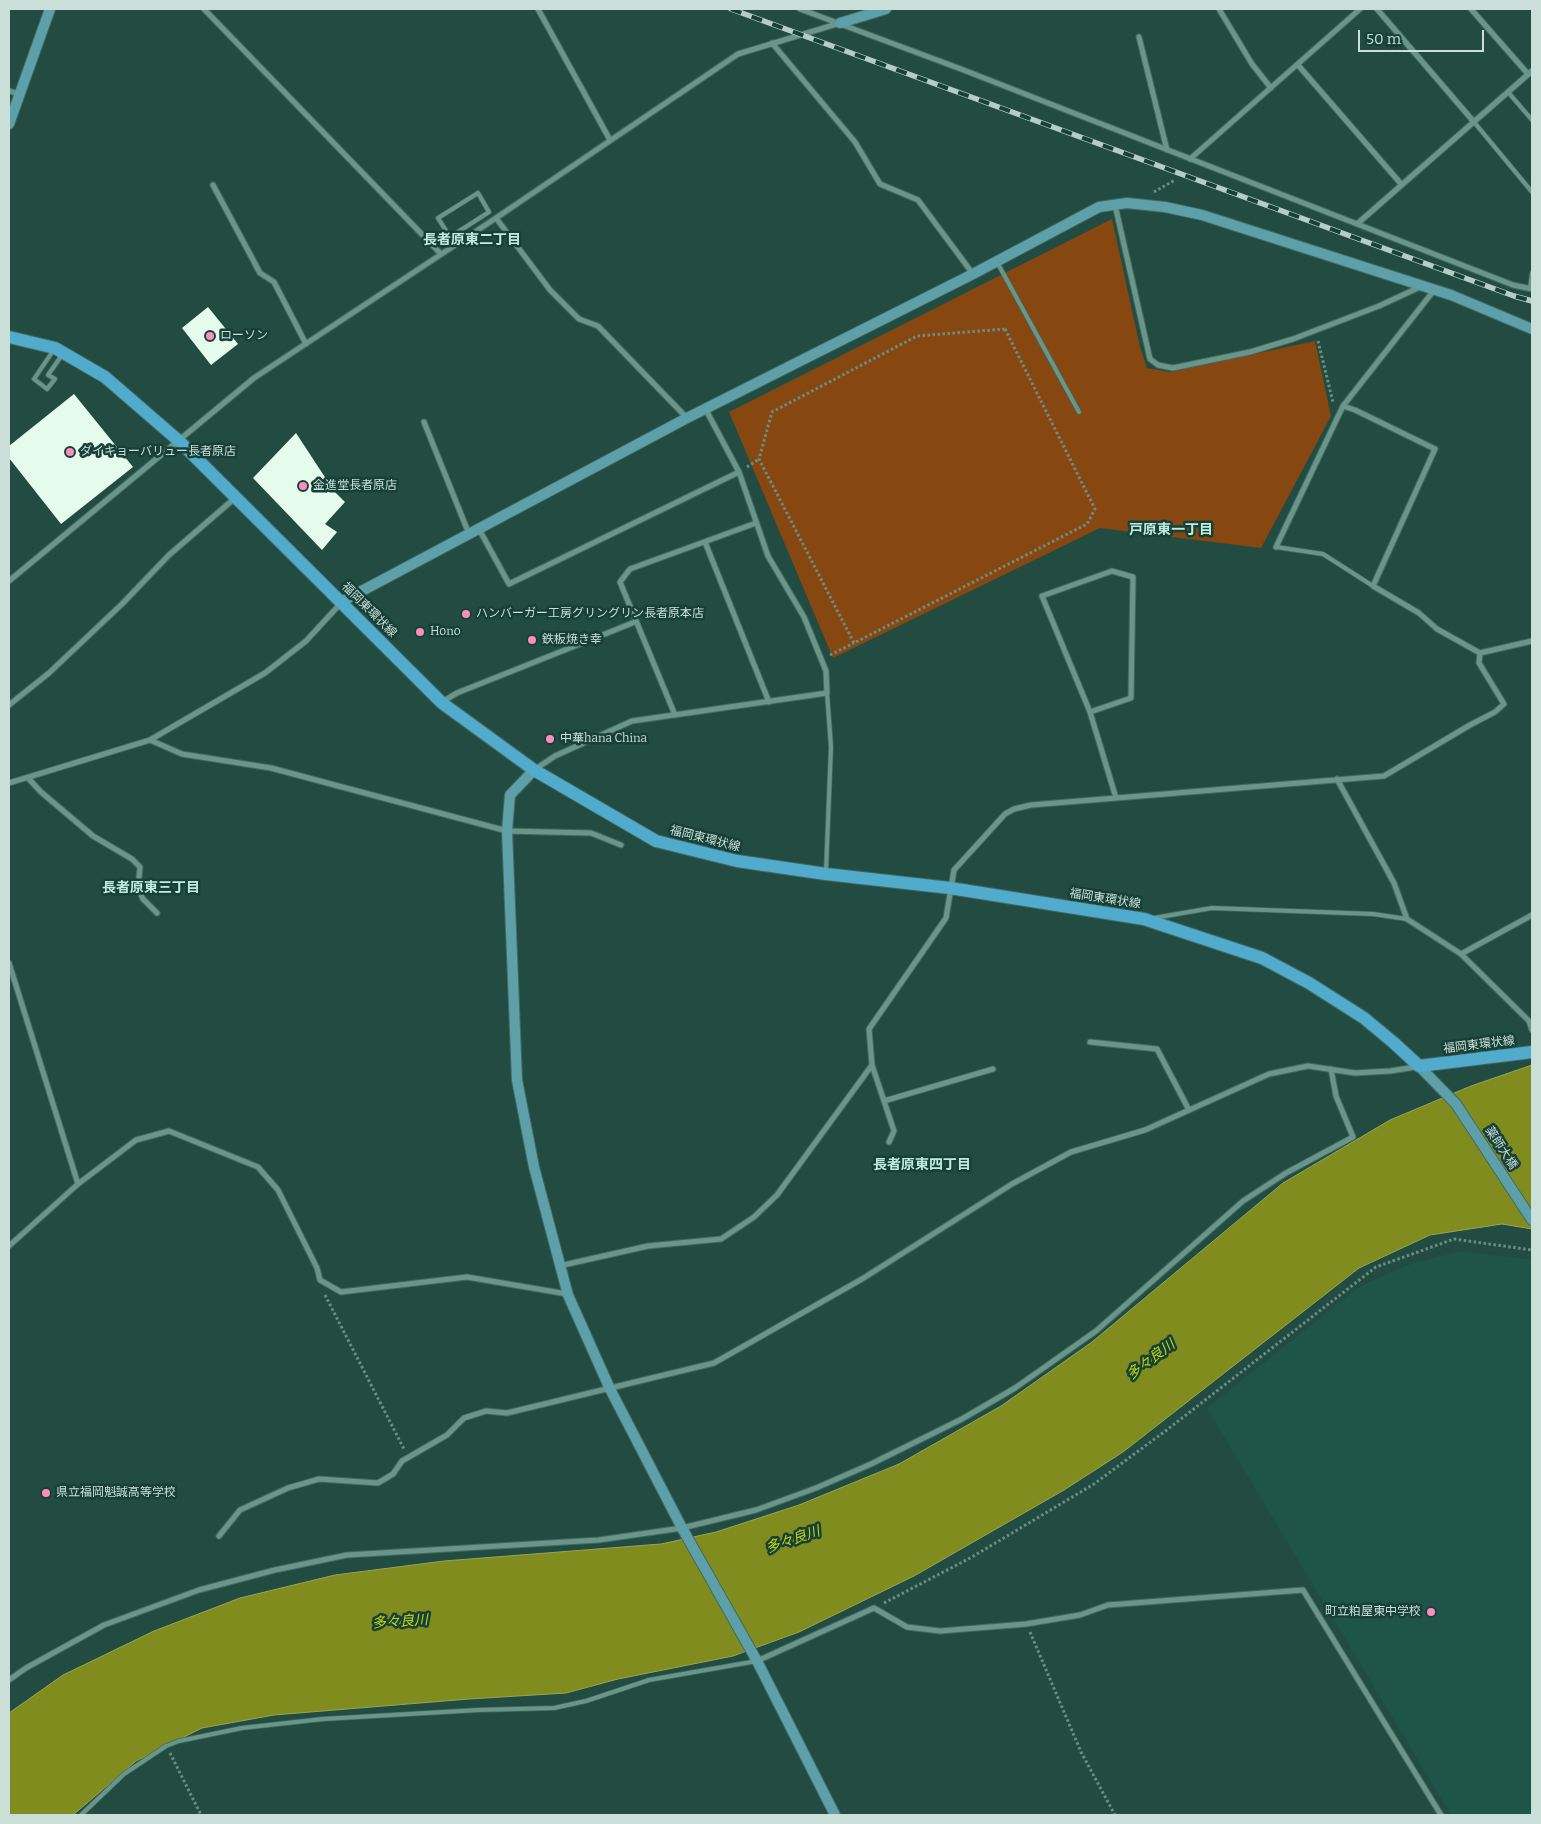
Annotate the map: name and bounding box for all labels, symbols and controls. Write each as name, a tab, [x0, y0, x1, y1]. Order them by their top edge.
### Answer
scale bar	[1361, 20, 1487, 52]
text: 50 m	[1366, 30, 1401, 48]
district label: 長者原東二丁目	[423, 232, 521, 248]
place label: ローソン	[220, 329, 268, 343]
marker: ローソン	[204, 330, 216, 342]
place label: ダイキョーバリュー長者原店	[80, 445, 236, 459]
marker: ダイキョーバリュー長者原店	[64, 446, 76, 458]
place label: 金進堂長者原店	[313, 479, 397, 493]
marker: 金進堂長者原店	[297, 480, 309, 492]
district label: 戸原東一丁目	[1129, 522, 1213, 538]
street label: 福岡東環状線	[338, 579, 400, 641]
place label: ハンバーガー工房グリングリン長者原本店	[476, 607, 704, 621]
marker: ハンバーガー工房グリングリン長者原本店	[460, 608, 472, 620]
place label: Hono	[430, 625, 461, 639]
marker: Hono	[414, 626, 426, 638]
place label: 鉄板焼き幸	[542, 633, 602, 647]
marker: 鉄板焼き幸	[526, 634, 538, 646]
place label: 中華hana China	[560, 732, 647, 746]
marker: 中華hana China	[544, 733, 556, 745]
street label: 福岡東環状線	[668, 823, 742, 855]
district label: 長者原東三丁目	[102, 880, 200, 896]
street label: 福岡東環状線	[1068, 886, 1142, 912]
street label: 福岡東環状線	[1442, 1033, 1516, 1057]
street label: 薬師大橋	[1482, 1124, 1520, 1172]
district label: 長者原東四丁目	[873, 1157, 971, 1173]
water label: 多々良川	[1124, 1336, 1178, 1384]
place label: 県立福岡魁誠高等学校	[56, 1486, 176, 1500]
marker: 県立福岡魁誠高等学校	[40, 1487, 52, 1499]
water label: 多々良川	[764, 1523, 822, 1557]
place label: 町立粕屋東中学校	[1325, 1605, 1421, 1619]
marker: 町立粕屋東中学校	[1425, 1606, 1437, 1618]
water label: 多々良川	[371, 1612, 429, 1632]

